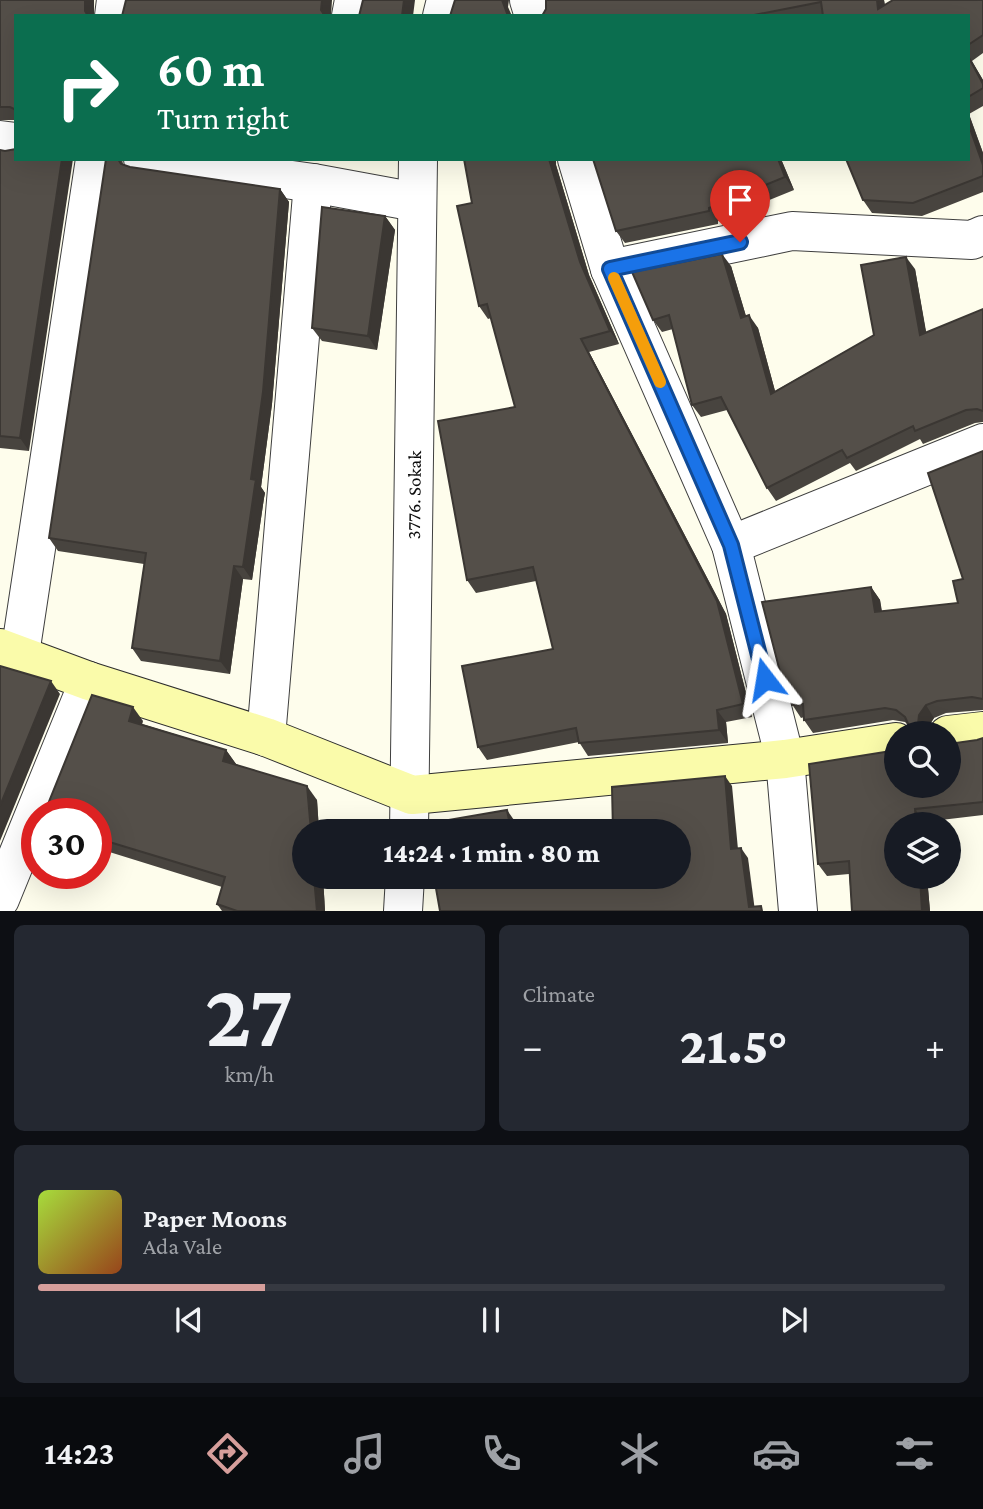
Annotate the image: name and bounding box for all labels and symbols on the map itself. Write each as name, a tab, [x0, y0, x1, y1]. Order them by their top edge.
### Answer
pin	[710, 170, 770, 242]
street label: 3776. Sokak	[403, 450, 425, 540]
position arrow	[728, 642, 802, 716]
speed limit sign: 30	[21, 798, 112, 889]

